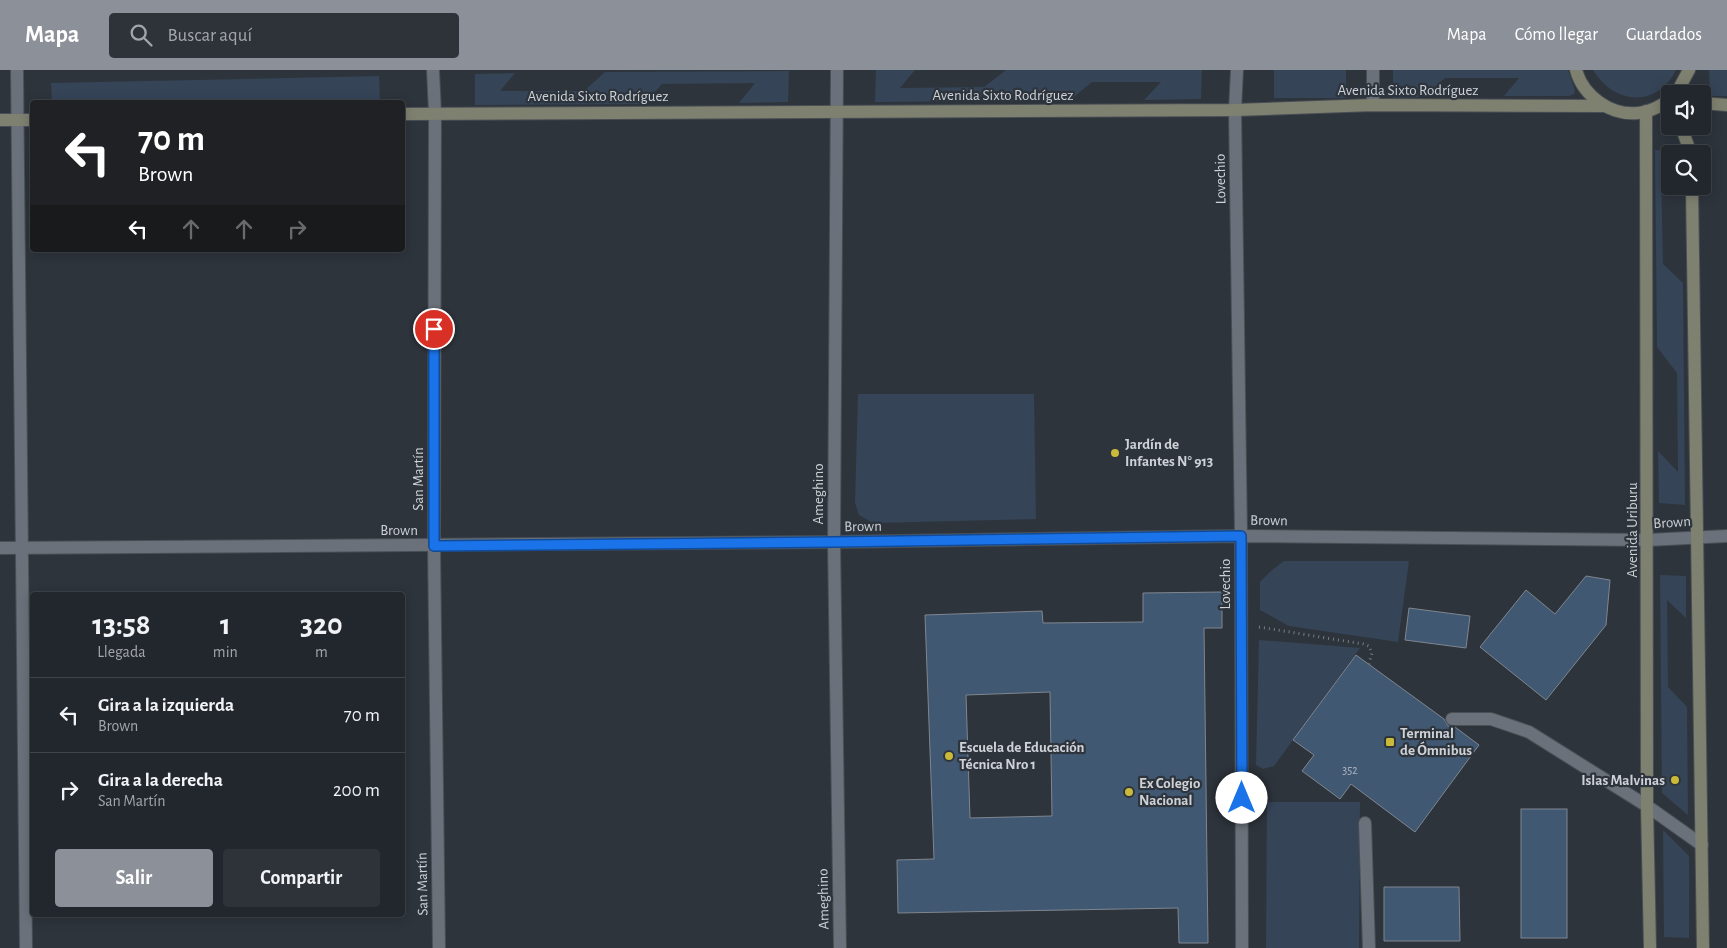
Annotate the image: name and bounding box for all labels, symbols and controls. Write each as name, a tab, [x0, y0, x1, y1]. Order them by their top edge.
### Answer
search box	[109, 13, 459, 58]
icon: search	[127, 21, 155, 49]
text: Mapa	[25, 23, 79, 47]
text: Buscar aquí	[167, 26, 252, 45]
text: Mapa	[1447, 26, 1487, 44]
text: Cómo llegar	[1515, 26, 1598, 44]
text: Guardados	[1626, 26, 1702, 44]
street label: Avenida Sixto Rodríguez	[1337, 83, 1479, 98]
map controls	[1661, 85, 1711, 195]
button: sound	[1661, 85, 1711, 135]
street label: Avenida Sixto Rodríguez	[932, 88, 1074, 103]
street label: Avenida Sixto Rodríguez	[527, 89, 669, 104]
icon: left	[55, 120, 120, 185]
text: 70 m	[138, 122, 205, 157]
button: search	[1661, 145, 1711, 195]
street label: Lovechio	[1213, 153, 1228, 205]
text: Brown	[138, 163, 193, 185]
icon: left	[124, 215, 152, 243]
icon: ahead	[177, 215, 205, 243]
icon: ahead	[230, 215, 258, 243]
icon: right	[283, 215, 311, 243]
pin	[413, 308, 455, 350]
icon: arrive	[420, 315, 448, 343]
place label: Jardín de Infantes N° 913	[1125, 437, 1213, 469]
street label: San Martín	[411, 447, 426, 511]
marker: Jardín de Infantes N° 913	[1109, 447, 1121, 459]
street label: Ameghino	[811, 463, 826, 525]
street label: Avenida Uriburu	[1625, 482, 1640, 578]
street label: Brown	[1250, 513, 1288, 528]
street label: Brown	[1653, 514, 1691, 531]
street label: Brown	[844, 519, 882, 534]
street label: Brown	[380, 523, 418, 538]
street label: Lovechio	[1218, 559, 1233, 609]
text: 13:58	[92, 610, 151, 640]
text: 1	[220, 610, 231, 640]
text: 320	[300, 610, 343, 640]
text: Llegada	[97, 644, 146, 660]
text: min	[213, 644, 238, 660]
text: m	[315, 644, 328, 660]
text: Gira a la izquierda	[98, 696, 234, 715]
icon: left	[55, 701, 83, 729]
text: 70 m	[344, 706, 380, 725]
text: Brown	[98, 718, 138, 734]
place label: Terminal de Ómnibus	[1400, 726, 1472, 758]
marker: Terminal de Ómnibus	[1384, 736, 1396, 748]
place label: Escuela de Educación Técnica Nro 1	[959, 740, 1085, 772]
marker: Escuela de Educación Técnica Nro 1	[943, 750, 955, 762]
house number: 352	[1342, 764, 1358, 776]
text: Gira a la derecha	[98, 771, 223, 790]
position arrow	[1215, 771, 1267, 823]
place label: Islas Malvinas	[1581, 773, 1665, 788]
marker: Islas Malvinas	[1669, 774, 1681, 786]
icon: right	[55, 776, 83, 804]
place label: Ex Colegio Nacional	[1139, 776, 1200, 808]
text: 200 m	[333, 781, 380, 800]
marker: Ex Colegio Nacional	[1123, 786, 1135, 798]
text: San Martín	[98, 793, 165, 809]
button: Salir	[55, 849, 213, 907]
button: Compartir	[223, 849, 380, 907]
street label: San Martín	[414, 852, 431, 916]
street label: Ameghino	[815, 868, 832, 930]

